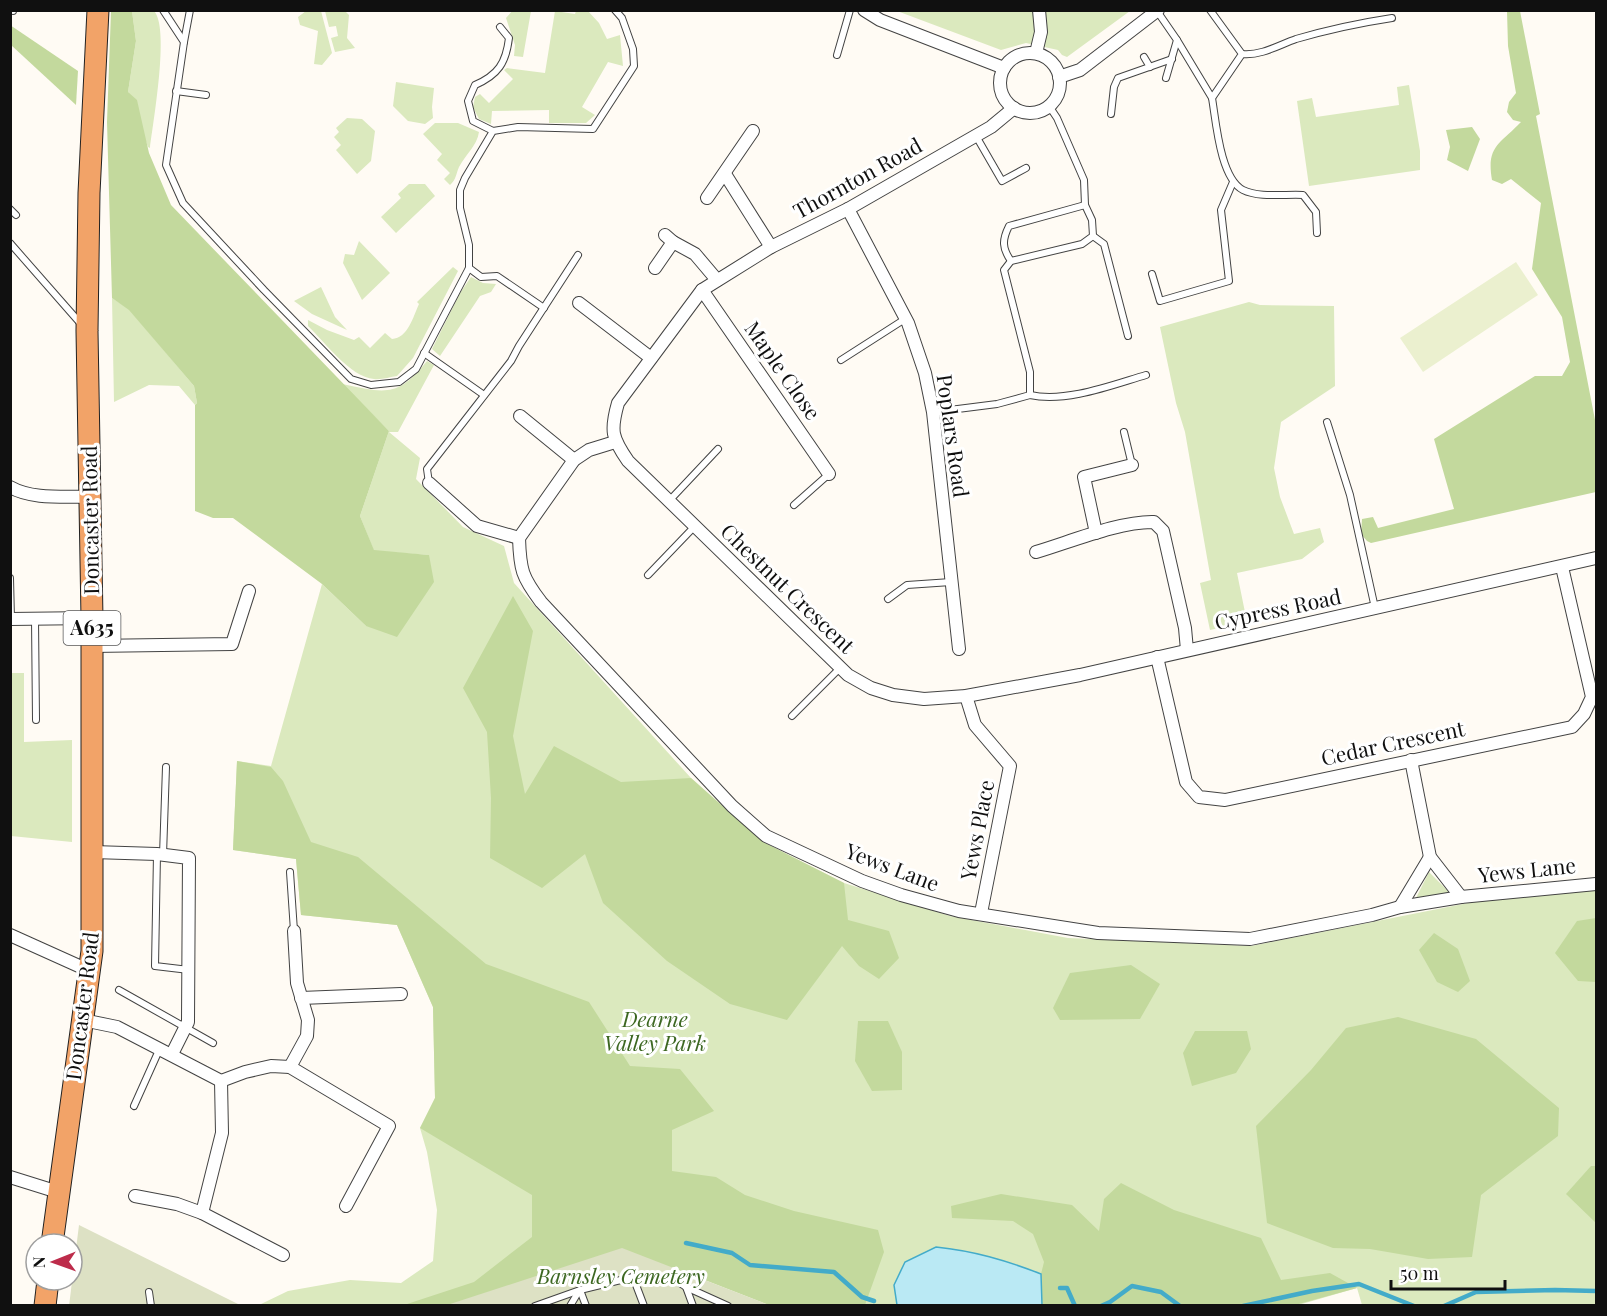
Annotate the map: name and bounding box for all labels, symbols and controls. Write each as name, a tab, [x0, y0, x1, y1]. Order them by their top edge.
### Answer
street label: Thornton Road	[788, 130, 926, 224]
street label: Maple Close	[739, 315, 828, 425]
street label: Poplars Road	[931, 372, 976, 499]
street label: Doncaster Road	[74, 445, 104, 595]
street label: Chestnut Crescent	[716, 517, 862, 659]
street label: Cypress Road	[1212, 581, 1343, 635]
road number: A635	[64, 611, 121, 645]
street label: Cedar Crescent	[1318, 713, 1467, 771]
street label: Yews Place	[952, 777, 999, 883]
street label: Yews Lane	[841, 835, 944, 897]
street label: Yews Lane	[1476, 850, 1577, 888]
street label: Doncaster Road	[58, 930, 104, 1082]
park label: Dearne Valley Park	[604, 1004, 706, 1056]
north arrow	[24, 1232, 84, 1292]
scale bar	[1391, 1253, 1505, 1291]
text: N	[28, 1256, 49, 1268]
park label: Barnsley Cemetery	[536, 1261, 705, 1289]
text: 50 m	[1400, 1261, 1439, 1285]

